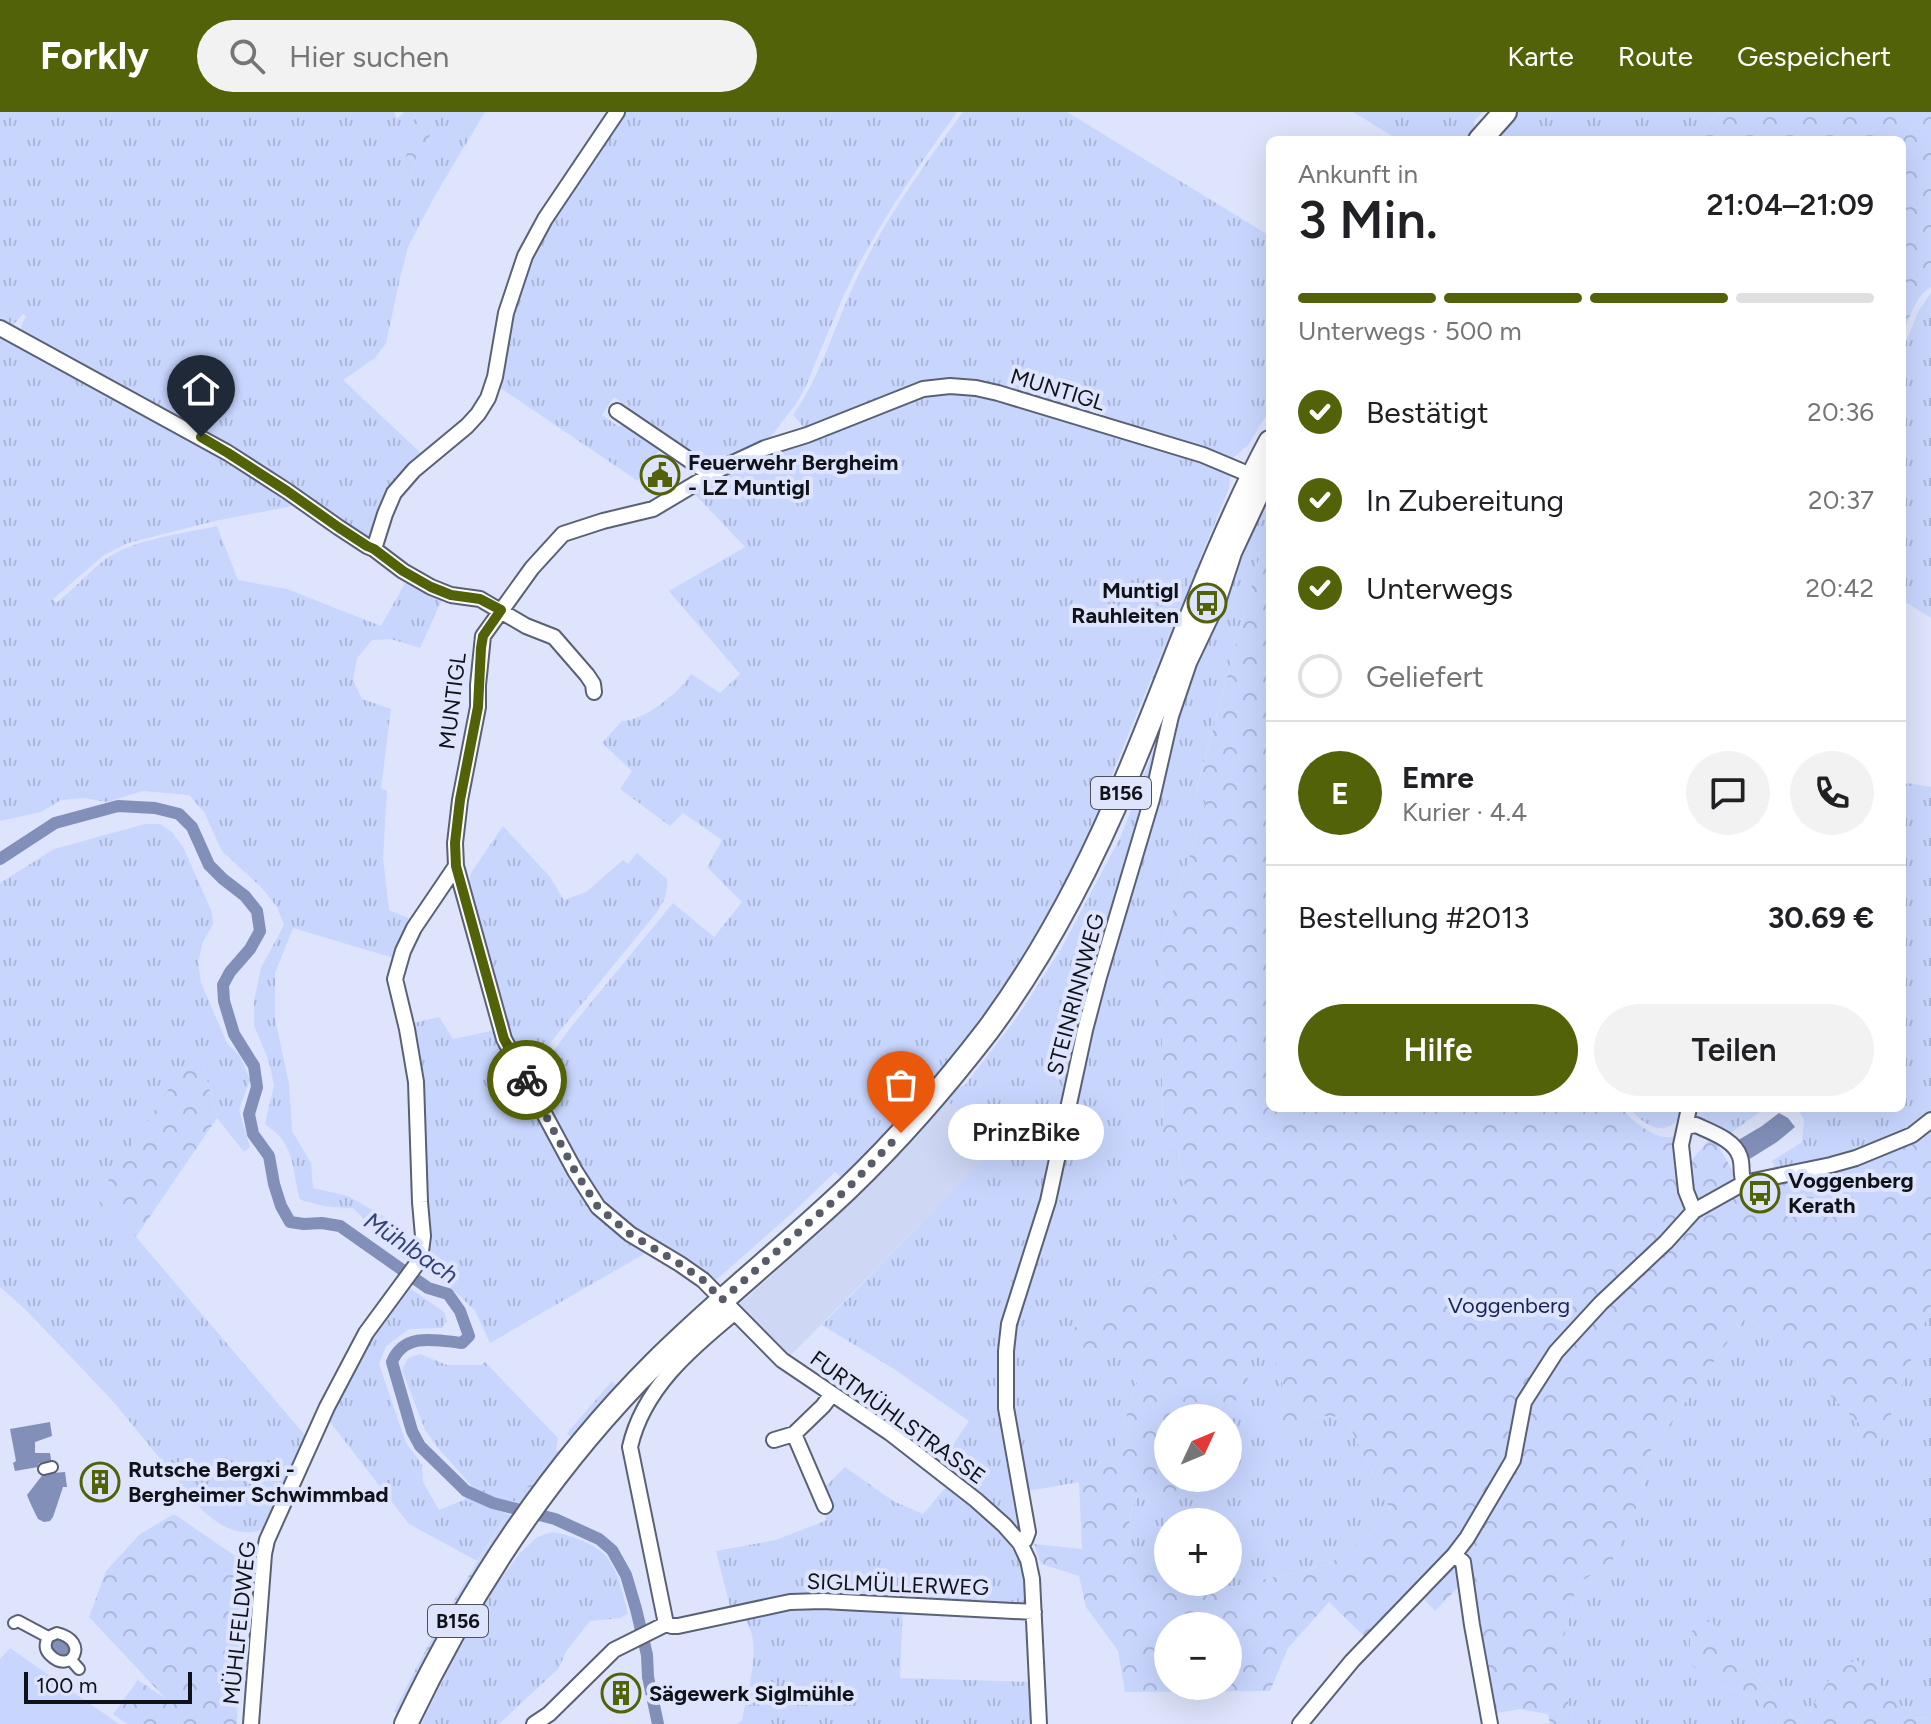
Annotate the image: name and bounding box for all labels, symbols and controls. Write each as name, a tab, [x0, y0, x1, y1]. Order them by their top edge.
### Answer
search box	[197, 20, 757, 92]
text: Forkly	[40, 33, 149, 79]
icon: search	[225, 34, 269, 78]
text: Hier suchen	[289, 38, 449, 75]
text: Karte	[1507, 39, 1574, 73]
text: Route	[1618, 39, 1693, 73]
text: Gespeichert	[1737, 39, 1891, 73]
text: Ankunft in	[1298, 158, 1418, 190]
text: 21:04–21:09	[1706, 186, 1874, 223]
text: 3 Min.	[1298, 189, 1438, 251]
text: Unterwegs · 500 m	[1298, 315, 1522, 347]
pin	[167, 355, 235, 437]
street label: MUNTIGL	[1007, 362, 1109, 417]
icon: home	[179, 367, 223, 411]
icon: check	[1298, 390, 1342, 434]
text: Bestätigt	[1366, 394, 1489, 431]
text: 20:36	[1807, 396, 1874, 428]
place label: Feuerwehr Bergheim - LZ Muntigl	[688, 449, 898, 501]
public building icon: Feuerwehr Bergheim - LZ Muntigl	[639, 454, 681, 496]
icon: check	[1298, 478, 1342, 522]
text: In Zubereitung	[1366, 482, 1564, 519]
text: 20:37	[1808, 484, 1874, 516]
icon: check	[1298, 566, 1342, 610]
text: Unterwegs	[1366, 570, 1513, 607]
text: 20:42	[1806, 572, 1874, 604]
place label: Muntigl Rauhleiten	[1071, 577, 1179, 629]
bus stop icon: Muntigl Rauhleiten	[1186, 582, 1228, 624]
street label: MUNTIGL	[433, 650, 472, 751]
text: Geliefert	[1366, 658, 1484, 695]
button: chat	[1686, 751, 1770, 835]
button: phone	[1790, 751, 1874, 835]
text: Emre	[1402, 759, 1474, 796]
text: E	[1331, 775, 1349, 812]
road number: B156	[1091, 777, 1151, 809]
text: Kurier · 4.4	[1402, 796, 1527, 828]
text: Bestellung #2013	[1298, 899, 1530, 936]
text: 30.69 €	[1768, 899, 1874, 936]
street label: STEINRINNWEG	[1041, 910, 1110, 1078]
button: Hilfe	[1298, 1004, 1578, 1096]
button: Teilen	[1594, 1004, 1874, 1096]
courier	[487, 1040, 567, 1120]
pin	[867, 1051, 935, 1133]
icon: bike	[505, 1058, 549, 1102]
icon: bag	[879, 1063, 923, 1107]
callout: PrinzBike	[949, 1105, 1105, 1161]
text: PrinzBike	[972, 1116, 1080, 1148]
place label: Voggenberg Kerath	[1788, 1167, 1914, 1219]
bus stop icon: Voggenberg Kerath	[1739, 1172, 1781, 1214]
water label: Mühlbach	[359, 1206, 464, 1290]
park label: Voggenberg	[1448, 1292, 1570, 1319]
street label: FURTMÜHLSTRASSE	[805, 1345, 991, 1490]
north arrow	[1154, 1404, 1242, 1492]
map controls	[1154, 1404, 1242, 1700]
place label: Rutsche Bergxi - Bergheimer Schwimmbad	[128, 1456, 389, 1508]
building icon: Rutsche Bergxi - Bergheimer Schwimmbad	[79, 1461, 121, 1503]
button: +	[1154, 1508, 1242, 1596]
street label: MÜHLFELDWEG	[217, 1540, 262, 1706]
street label: SIGLMÜLLERWEG	[806, 1568, 990, 1601]
road number: B156	[428, 1605, 488, 1637]
button: −	[1154, 1612, 1242, 1700]
scale bar	[24, 1668, 192, 1704]
text: 100 m	[36, 1672, 97, 1699]
building icon: Sägewerk Siglmühle	[600, 1672, 642, 1714]
place label: Sägewerk Siglmühle	[649, 1680, 854, 1707]

